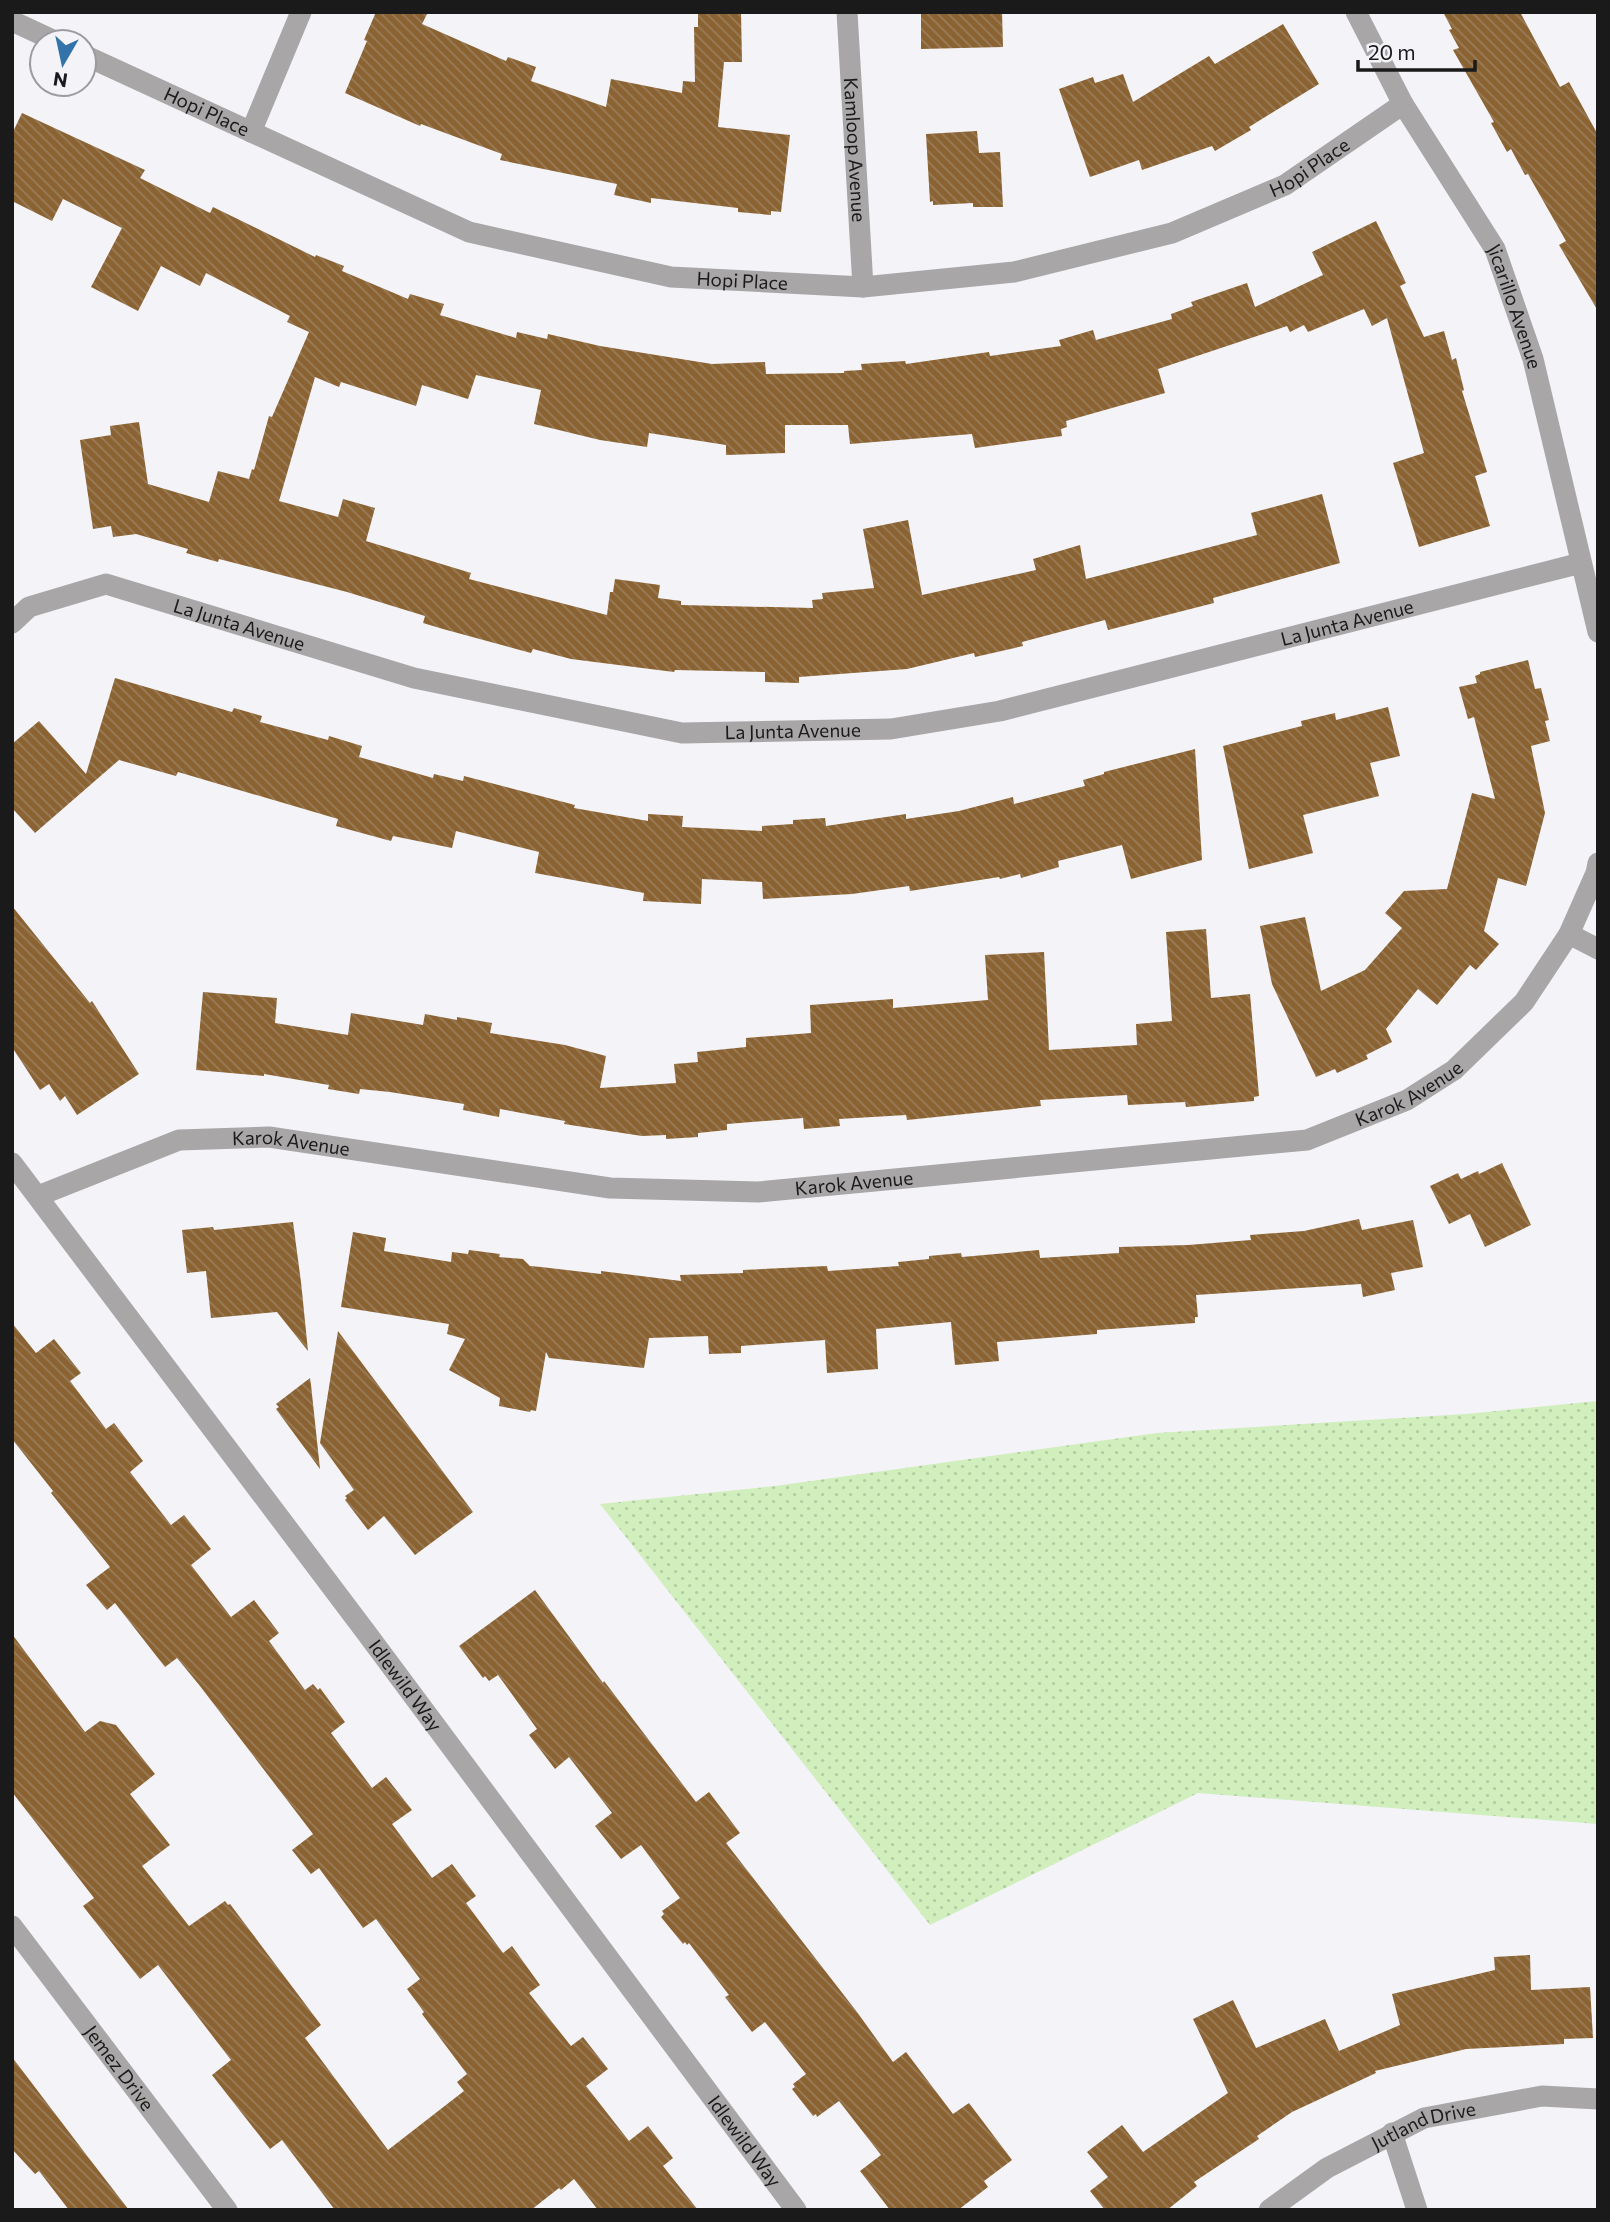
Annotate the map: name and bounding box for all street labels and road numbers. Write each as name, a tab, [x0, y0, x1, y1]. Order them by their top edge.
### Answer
street label: Kamloop Avenue	[840, 77, 871, 223]
street label: Hopi Place	[160, 81, 253, 141]
street label: Hopi Place	[1266, 132, 1354, 201]
street label: Jicarillo Avenue	[1483, 239, 1547, 371]
street label: Hopi Place	[696, 266, 789, 294]
street label: La Junta Avenue	[171, 593, 308, 655]
street label: La Junta Avenue	[1278, 594, 1416, 650]
street label: La Junta Avenue	[724, 718, 861, 743]
street label: Karok Avenue	[1351, 1056, 1467, 1131]
street label: Karok Avenue	[232, 1125, 351, 1160]
street label: Karok Avenue	[794, 1165, 914, 1199]
street label: Idlewild Way	[364, 1635, 448, 1736]
street label: Jemez Drive	[80, 2020, 160, 2115]
street label: Idlewild Way	[703, 2090, 787, 2191]
street label: Jutland Drive	[1367, 2097, 1477, 2154]

